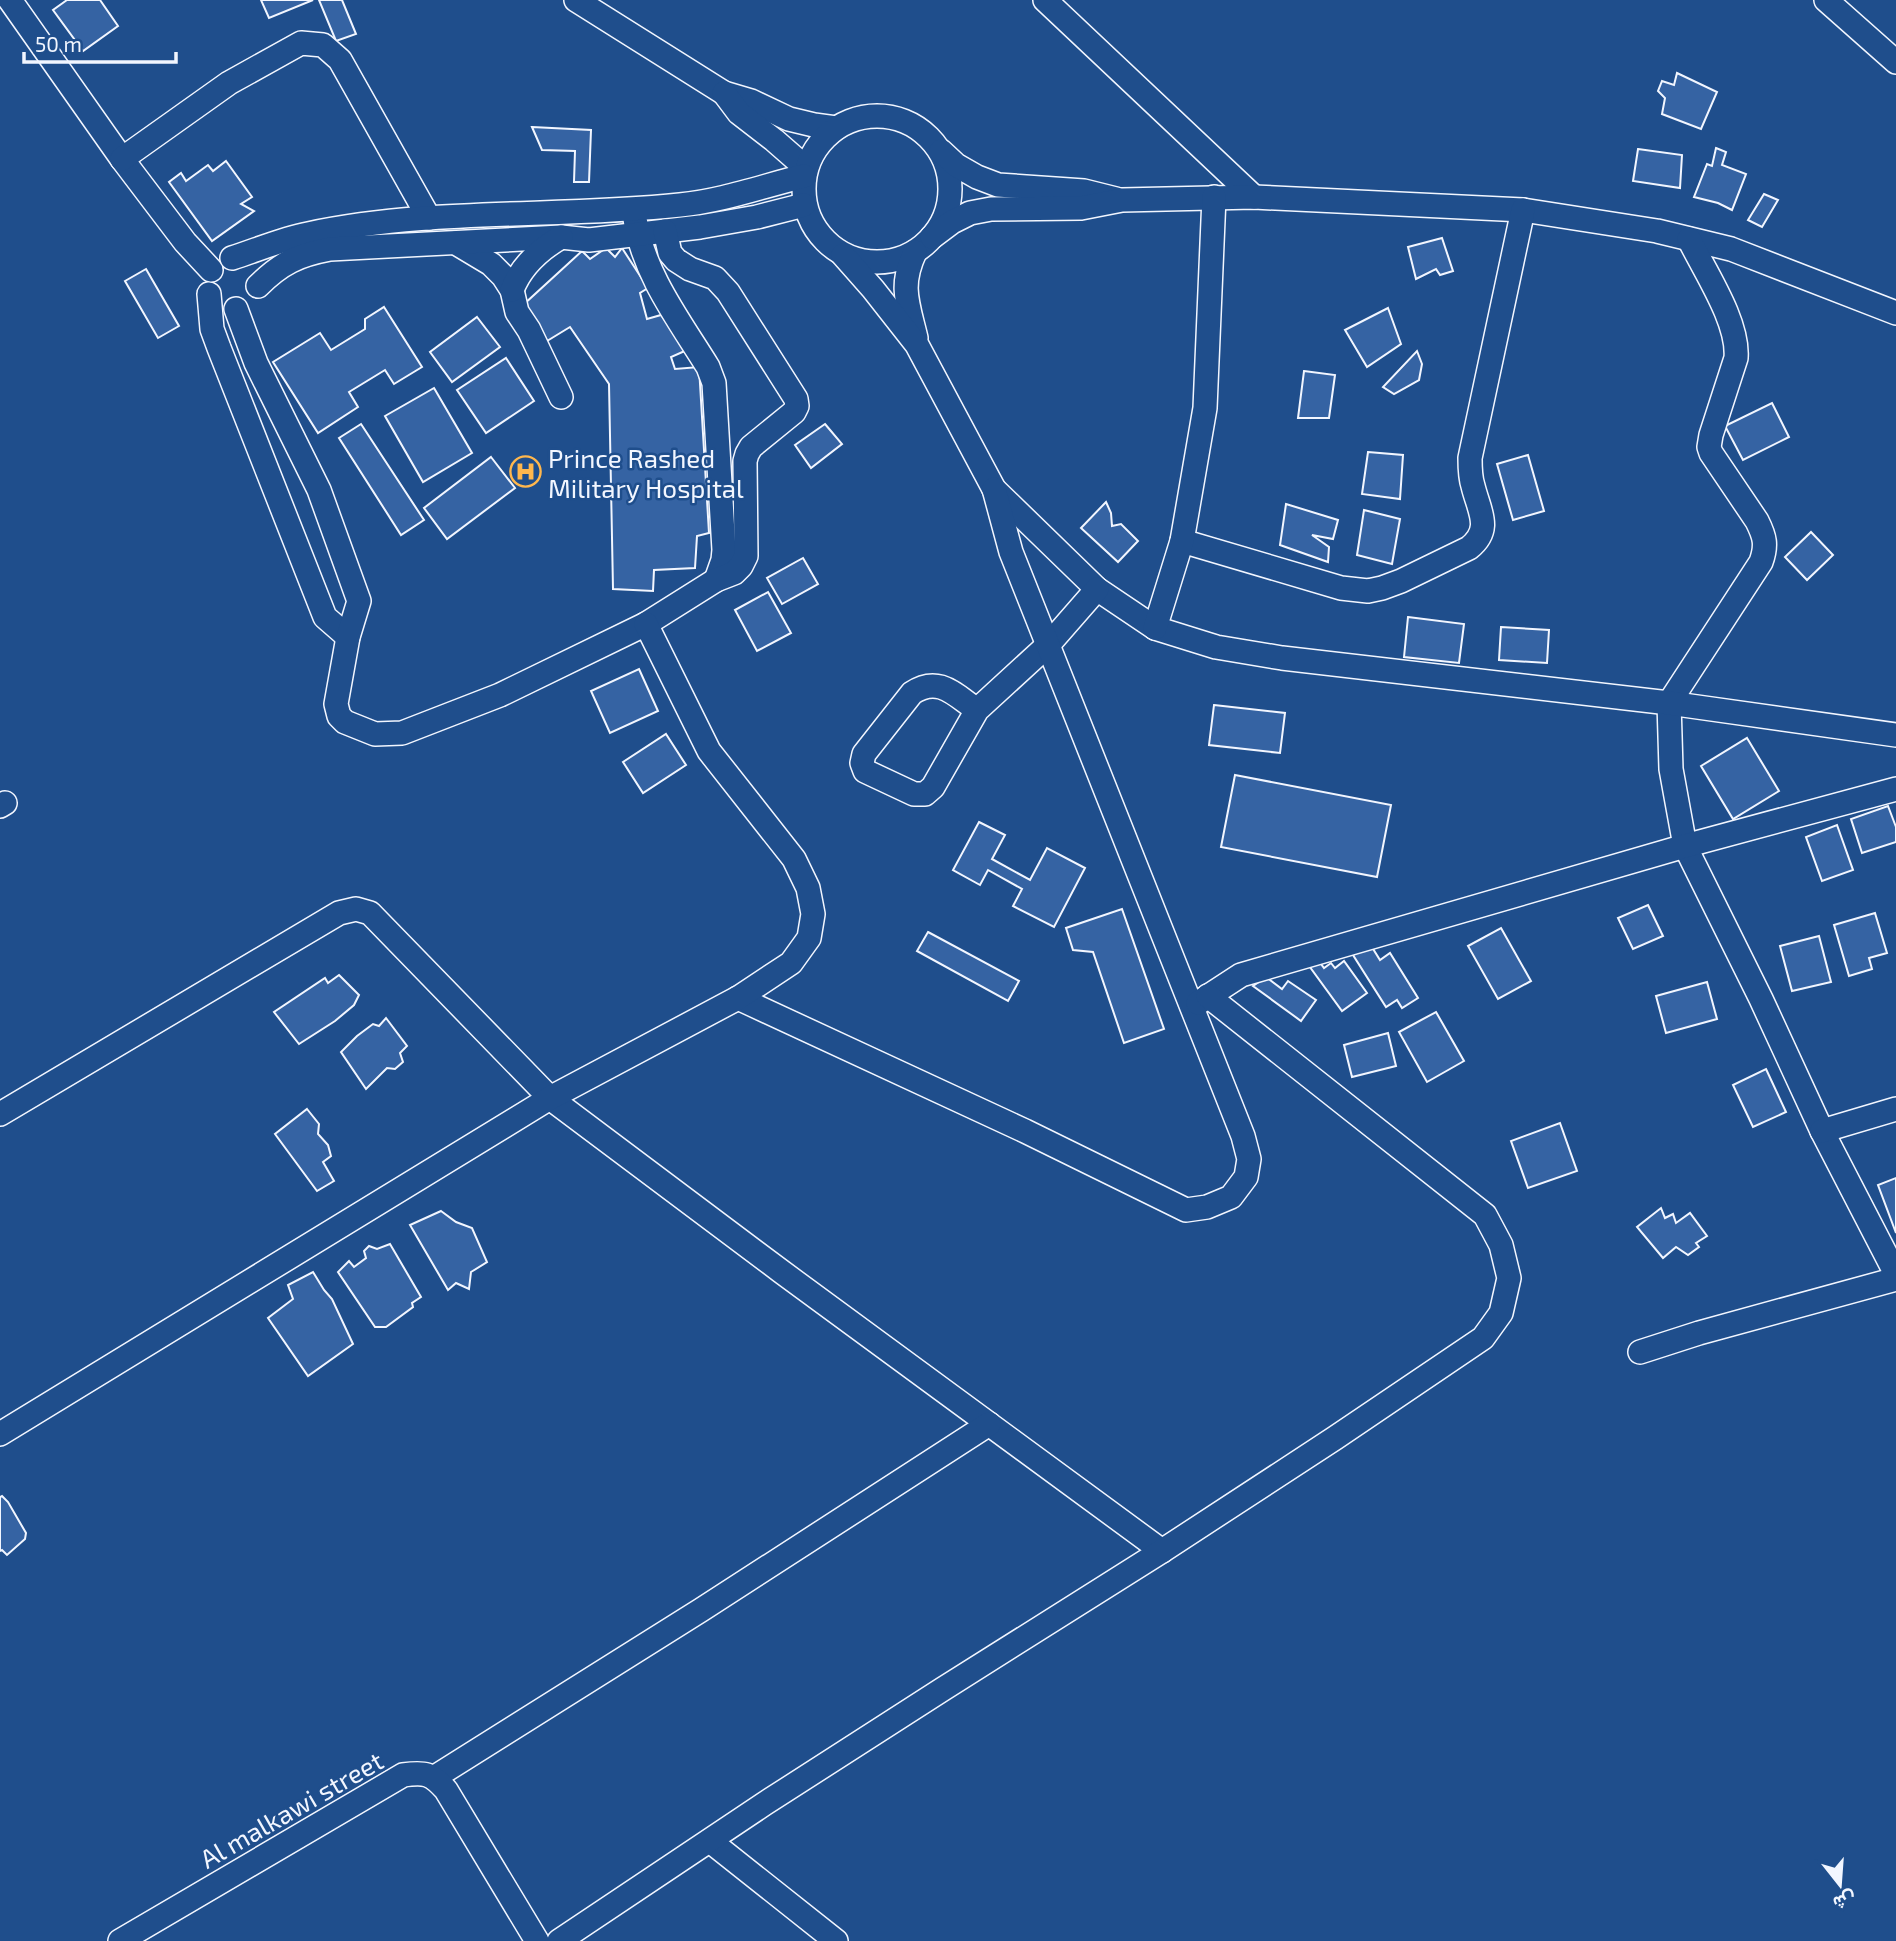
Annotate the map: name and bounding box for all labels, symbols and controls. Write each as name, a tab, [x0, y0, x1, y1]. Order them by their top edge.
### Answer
scale bar	[24, 21, 177, 65]
text: 50 m	[35, 31, 82, 56]
place label: Prince Rashed Military Hospital	[548, 442, 744, 503]
hospital icon: Prince Rashed Military Hospital	[508, 455, 542, 489]
street label: Al malkawi street	[194, 1744, 388, 1874]
north arrow	[1805, 1850, 1875, 1920]
text: ش	[1830, 1886, 1859, 1916]

